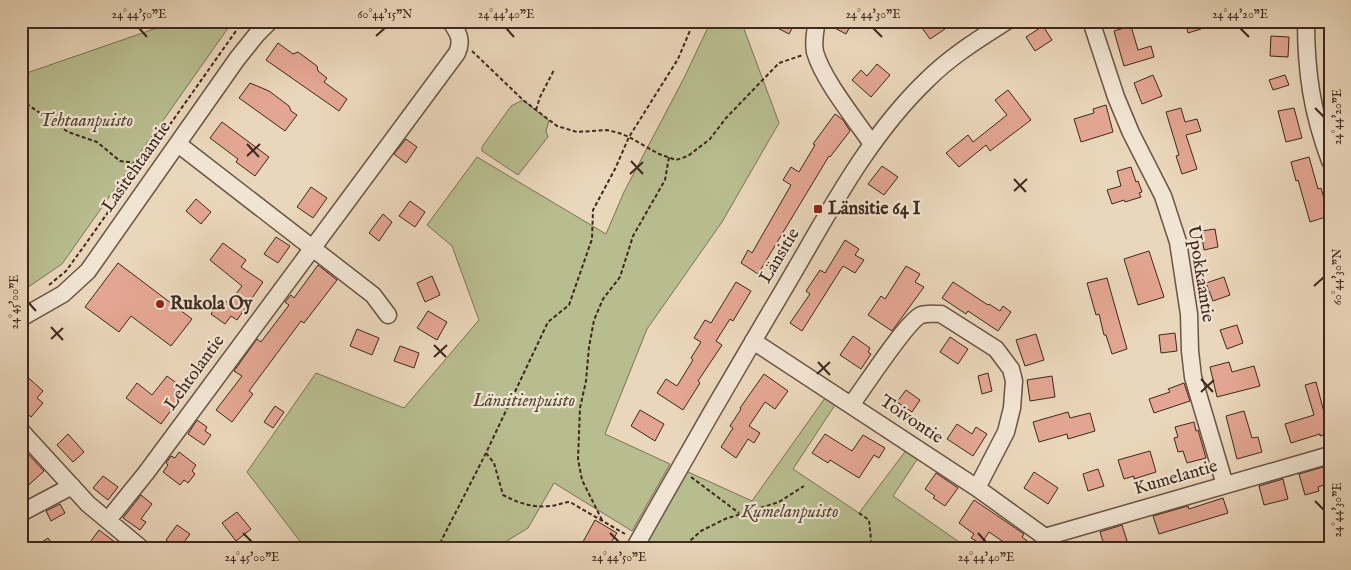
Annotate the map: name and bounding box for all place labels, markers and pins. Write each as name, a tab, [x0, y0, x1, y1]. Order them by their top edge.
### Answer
place label: Länsitie 64 I	[828, 198, 921, 221]
marker: Länsitie 64 I	[812, 203, 824, 215]
place label: Rukola Oy	[170, 293, 254, 316]
marker: Rukola Oy	[154, 298, 166, 310]

